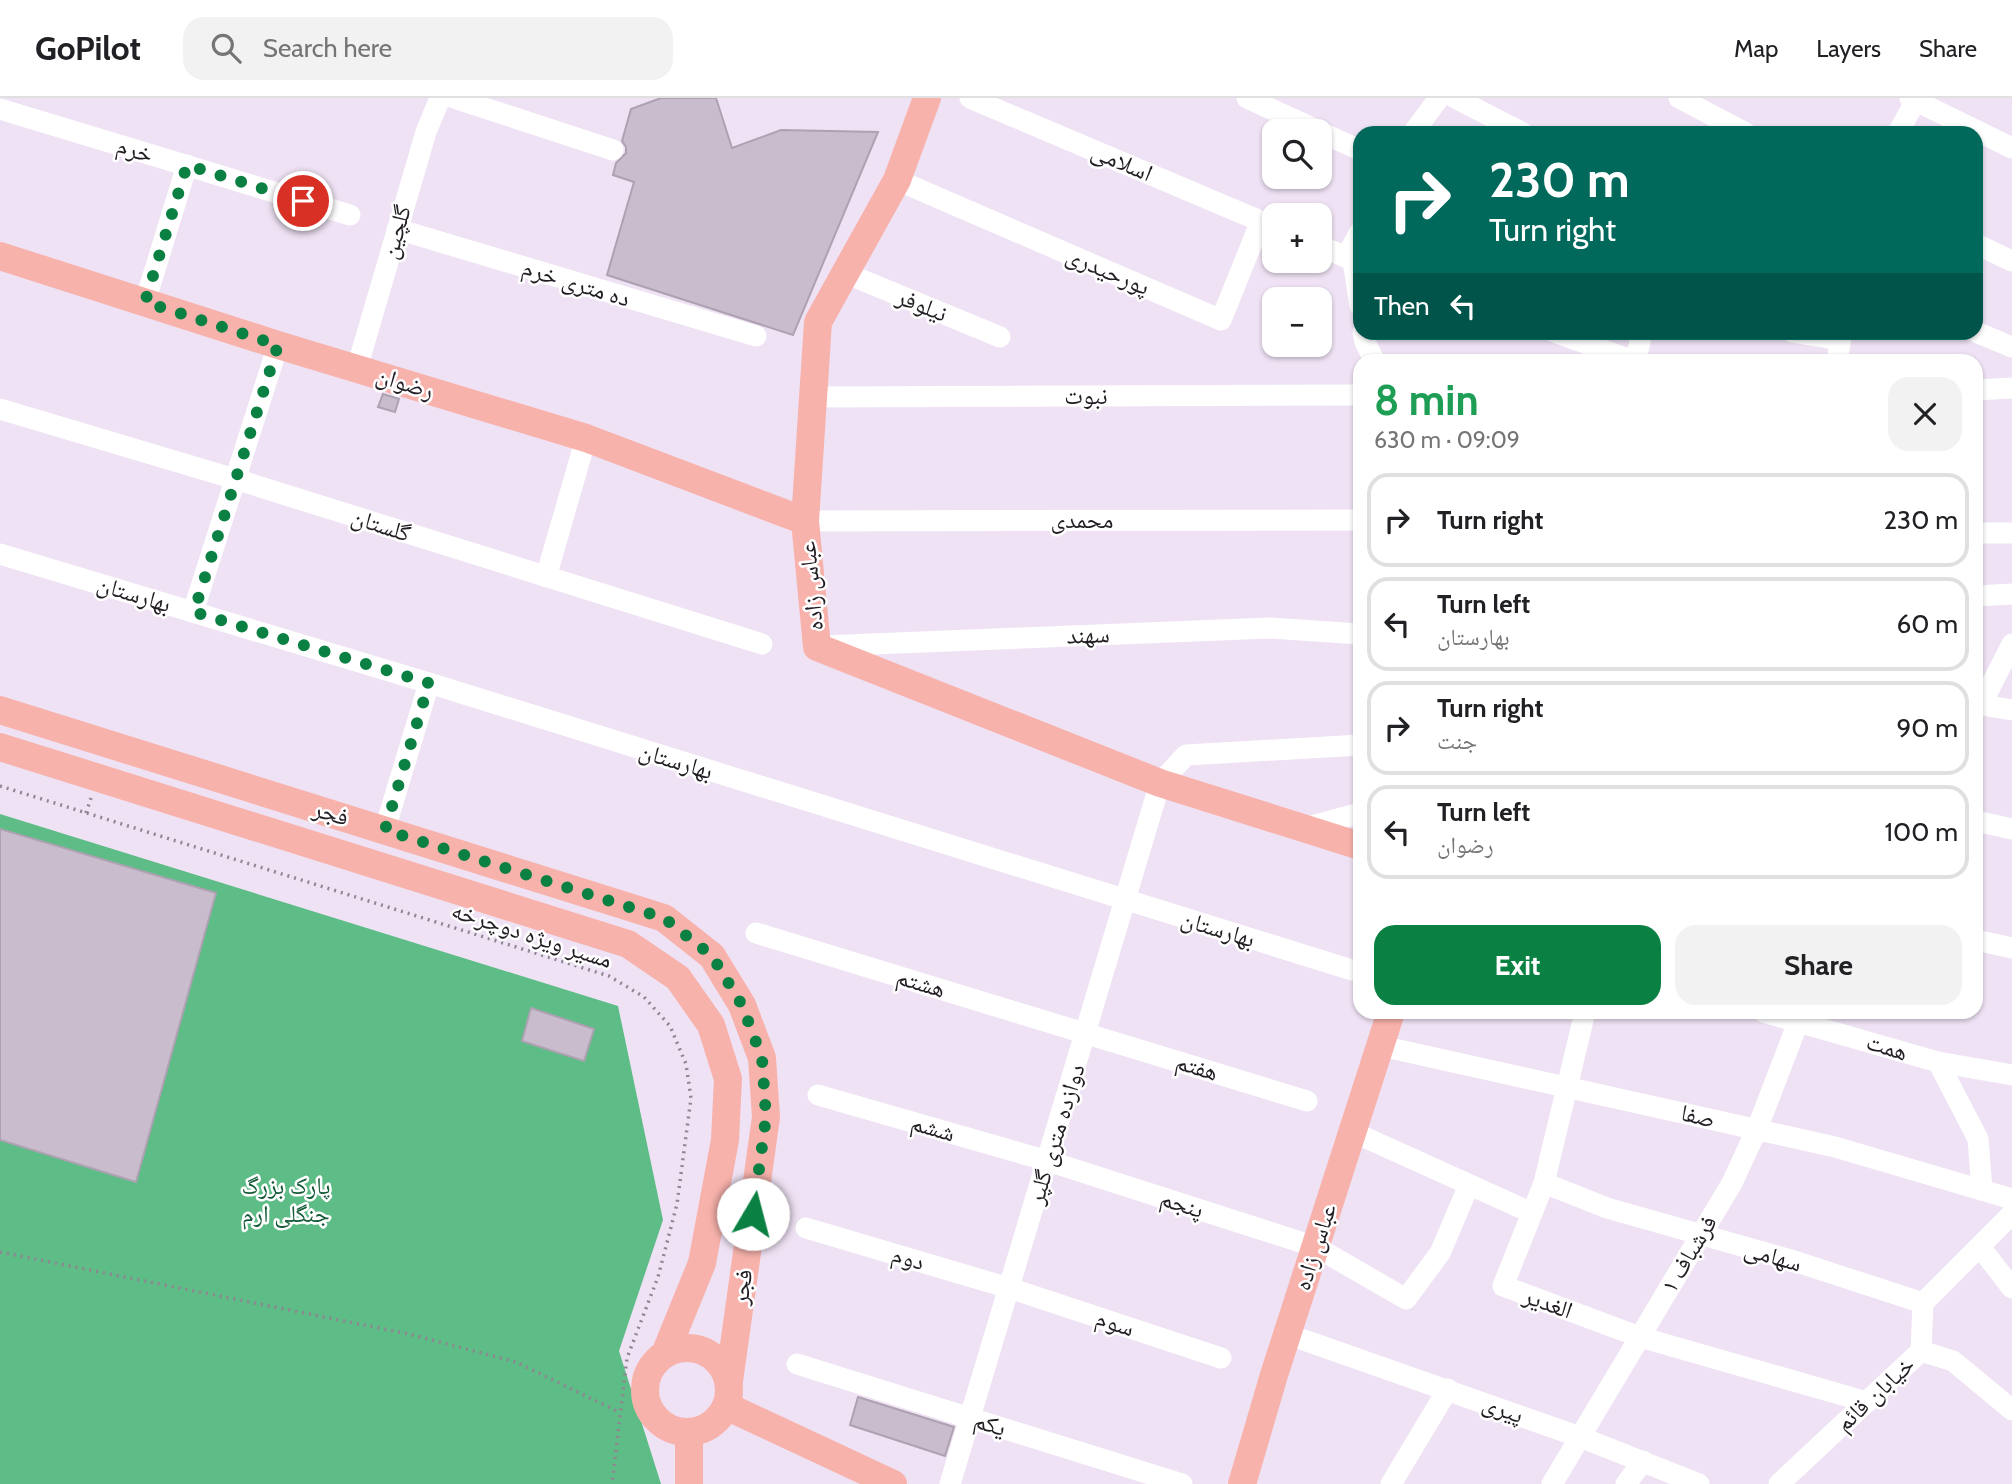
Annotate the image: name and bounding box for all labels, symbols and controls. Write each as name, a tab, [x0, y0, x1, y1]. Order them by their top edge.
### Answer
search box	[183, 17, 673, 80]
text: GoPilot	[35, 28, 141, 68]
icon: search	[207, 29, 245, 67]
text: Search here	[263, 32, 392, 64]
text: Map	[1734, 34, 1778, 63]
text: Layers	[1816, 34, 1881, 63]
text: Share	[1919, 34, 1977, 63]
map controls	[1262, 119, 1332, 357]
button: search	[1262, 119, 1332, 189]
street label: خرم	[113, 130, 157, 171]
street label: اسلامی	[1087, 136, 1157, 187]
text: 230 m	[1489, 150, 1630, 209]
icon: right	[1374, 154, 1465, 245]
pin	[273, 171, 333, 231]
icon: arrive	[284, 182, 322, 220]
street label: گلچین	[374, 202, 417, 262]
button: +	[1262, 203, 1332, 273]
text: Turn right	[1489, 210, 1616, 249]
street label: پورحیدری	[1062, 240, 1154, 301]
street label: ده متری خرم	[518, 252, 634, 315]
street label: نیلوفر	[892, 281, 952, 328]
button: −	[1262, 287, 1332, 357]
icon: left	[1444, 287, 1482, 325]
text: Then	[1374, 290, 1430, 322]
street label: رضوان	[373, 360, 438, 405]
text: 8 min	[1374, 374, 1479, 426]
button: close	[1888, 377, 1962, 451]
street label: نبوت	[1064, 381, 1108, 410]
text: 630 m · 09:09	[1374, 426, 1520, 454]
street label: گلستان	[348, 501, 414, 548]
icon: right	[1378, 501, 1416, 539]
text: Turn right	[1437, 504, 1543, 536]
text: 230 m	[1884, 504, 1958, 536]
street label: محمدی	[1050, 505, 1114, 534]
street label: عباس زاده	[792, 540, 829, 632]
street label: بهارستان	[94, 569, 175, 618]
text: Turn left	[1437, 588, 1530, 620]
icon: left	[1378, 605, 1416, 643]
text: 60 m	[1896, 608, 1958, 640]
street label: سهند	[1066, 619, 1110, 650]
text: بهارستان	[1437, 623, 1510, 651]
text: Turn right	[1437, 692, 1543, 724]
icon: right	[1378, 709, 1416, 747]
text: 90 m	[1896, 712, 1958, 744]
text: جنت	[1437, 727, 1477, 755]
street label: بهارستان	[636, 736, 717, 785]
street label: فجر	[309, 793, 352, 832]
text: Turn left	[1437, 796, 1530, 828]
icon: left	[1378, 813, 1416, 851]
text: 100 m	[1885, 816, 1958, 848]
text: رضوان	[1437, 831, 1494, 859]
street label: مسیر ویژه دوچرخه	[448, 895, 616, 974]
street label: بهارستان	[1178, 904, 1259, 953]
button: Exit	[1374, 925, 1661, 1005]
button: Share	[1675, 925, 1962, 1005]
street label: هشتم	[893, 961, 949, 1006]
street label: همت	[1863, 1027, 1911, 1066]
street label: هفتم	[1172, 1046, 1222, 1089]
street label: دوازده متری گلپر	[1020, 1060, 1091, 1208]
street label: صفا	[1678, 1098, 1718, 1133]
street label: ششم	[907, 1107, 958, 1149]
park label: پارک بزرگ جنگلی ارم	[241, 1171, 331, 1230]
position arrow	[716, 1177, 790, 1251]
street label: پنجم	[1156, 1183, 1208, 1226]
street label: عباس زاده	[1287, 1200, 1342, 1294]
street label: فرشباف ۱	[1654, 1210, 1723, 1298]
street label: سهامی	[1741, 1234, 1805, 1278]
street label: دوم	[888, 1239, 928, 1278]
street label: فجر	[725, 1267, 758, 1308]
street label: الغدیر	[1519, 1280, 1577, 1325]
street label: سوم	[1092, 1303, 1138, 1344]
street label: خیابان قائم	[1829, 1350, 1922, 1439]
street label: پیری	[1479, 1388, 1528, 1429]
street label: یکم	[970, 1405, 1010, 1444]

